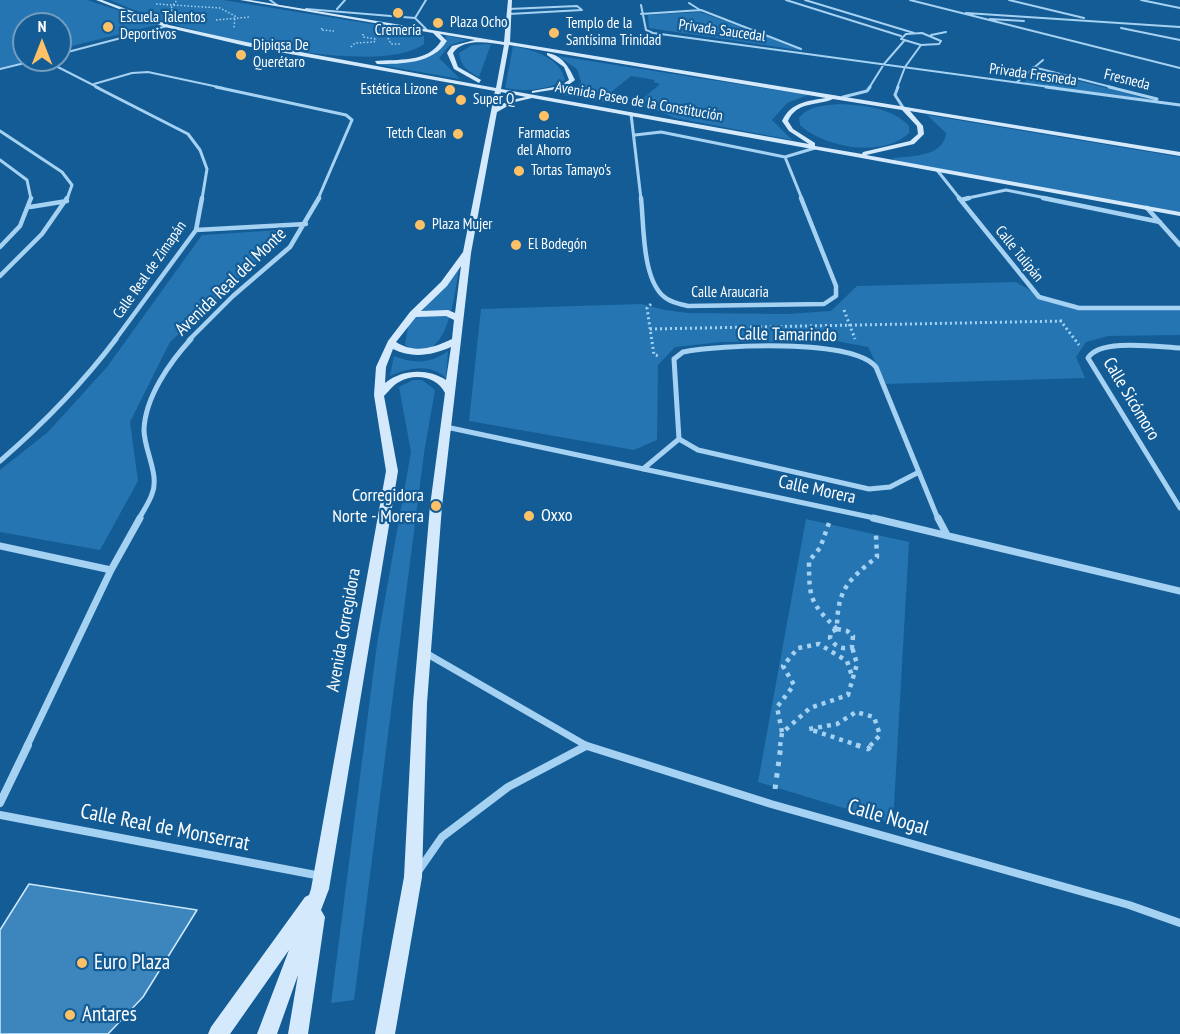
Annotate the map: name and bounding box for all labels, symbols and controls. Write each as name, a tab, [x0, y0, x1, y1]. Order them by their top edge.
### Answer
marker: Cremería	[391, 6, 405, 20]
place label: Escuela Talentos Deportivos	[120, 9, 205, 44]
north arrow	[12, 12, 72, 72]
place label: Plaza Ocho	[450, 14, 507, 32]
place label: Templo de la Santísima Trinidad	[566, 15, 661, 50]
text: N	[38, 16, 46, 36]
marker: Plaza Ocho	[431, 16, 445, 30]
street label: Privada Saucedal	[677, 16, 767, 46]
marker: Escuela Talentos Deportivos	[101, 20, 115, 34]
place label: Cremería	[375, 22, 421, 40]
marker: Templo de la Santísima Trinidad	[547, 26, 561, 40]
place label: Dipiqsa De Querétaro	[253, 37, 309, 72]
marker: Dipiqsa De Querétaro	[234, 48, 248, 62]
street label: Privada Fresneda	[988, 60, 1078, 90]
street label: Fresneda	[1102, 66, 1152, 94]
street label: Avenida Paseo de la Constitución	[554, 78, 724, 126]
place label: Estética Lizone	[360, 81, 438, 99]
marker: Estética Lizone	[443, 83, 457, 97]
place label: Super Q	[473, 91, 514, 109]
marker: Super Q	[454, 93, 468, 107]
marker: Farmacias del Ahorro	[537, 109, 551, 123]
place label: Tetch Clean	[386, 125, 446, 143]
place label: Farmacias del Ahorro	[517, 125, 571, 160]
marker: Tetch Clean	[451, 127, 465, 141]
place label: Tortas Tamayo's	[531, 162, 611, 180]
marker: Tortas Tamayo's	[512, 164, 526, 178]
place label: Plaza Mujer	[432, 216, 492, 234]
street label: Calle Real de Zimapán	[110, 218, 190, 322]
marker: Plaza Mujer	[413, 218, 427, 232]
street label: Calle Tulipán	[991, 222, 1047, 286]
street label: Avenida Real del Monte	[171, 223, 291, 341]
place label: El Bodegón	[528, 236, 587, 254]
marker: El Bodegón	[509, 238, 523, 252]
street label: Calle Araucaria	[691, 284, 769, 302]
street label: Calle Tamarindo	[737, 323, 837, 347]
street label: Calle Sicómoro	[1098, 354, 1164, 444]
street label: Calle Morera	[776, 471, 858, 509]
place label: Corregidora Norte - Morera	[332, 485, 424, 528]
marker: Corregidora Norte - Morera	[429, 499, 443, 513]
place label: Oxxo	[541, 505, 572, 527]
marker: Oxxo	[522, 509, 536, 523]
street label: Avenida Corregidora	[323, 567, 365, 693]
street label: Calle Nogal	[844, 794, 932, 842]
street label: Calle Real de Monserrat	[78, 799, 252, 857]
place label: Euro Plaza	[94, 950, 170, 976]
marker: Euro Plaza	[75, 956, 89, 970]
place label: Antares	[82, 1002, 137, 1028]
marker: Antares	[63, 1008, 77, 1022]

